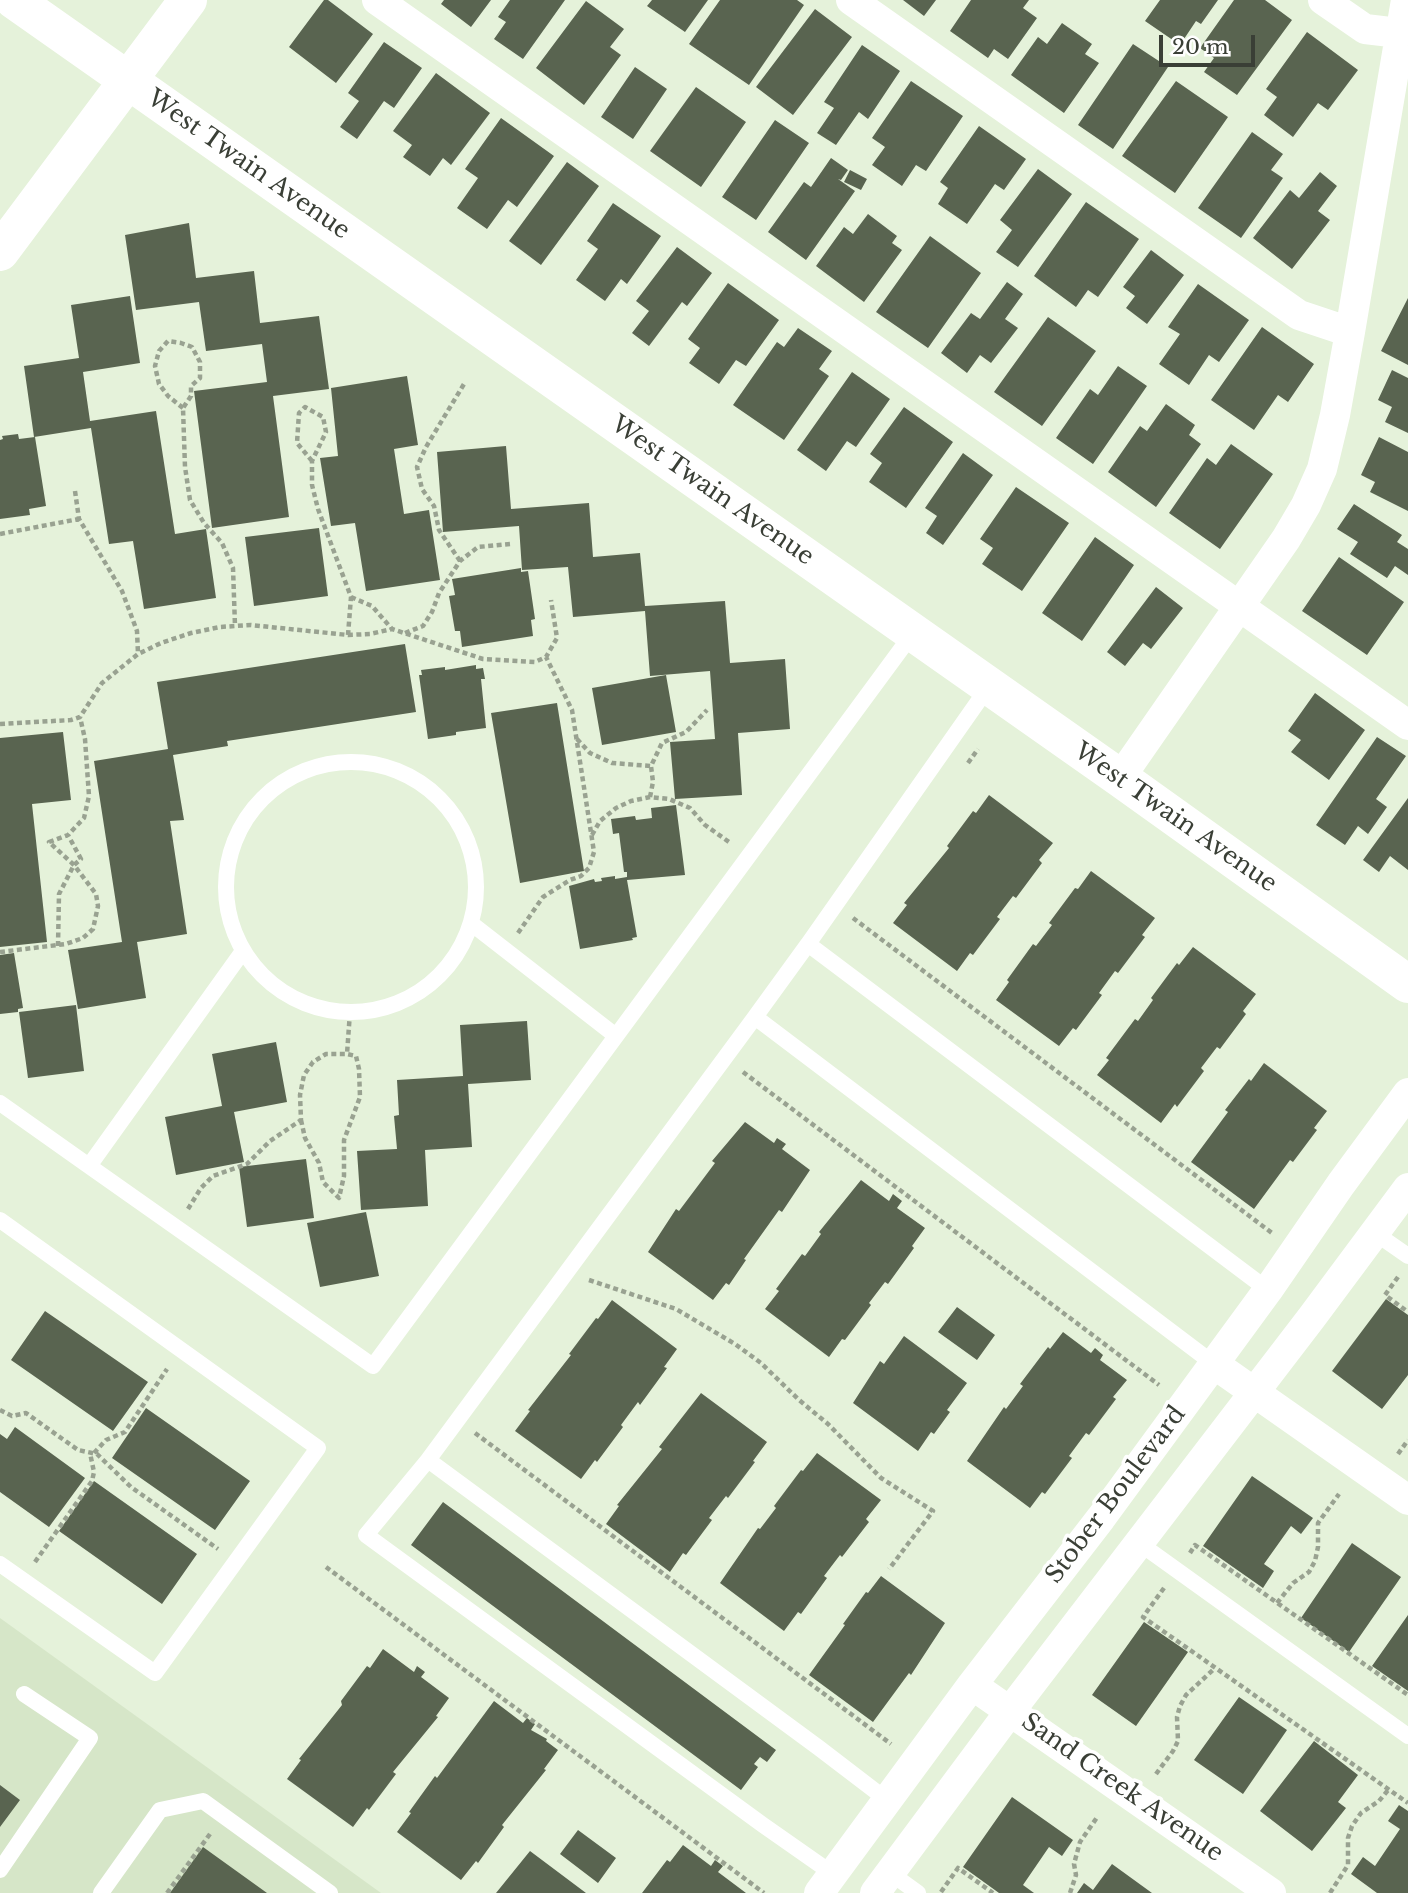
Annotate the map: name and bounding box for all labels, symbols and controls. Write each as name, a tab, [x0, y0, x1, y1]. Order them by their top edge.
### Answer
scale bar	[1163, 21, 1259, 65]
text: 20 m	[1172, 34, 1229, 60]
street label: West Twain Avenue	[141, 84, 355, 246]
street label: West Twain Avenue	[605, 410, 819, 572]
street label: West Twain Avenue	[1068, 737, 1282, 899]
street label: Stober Boulevard	[1040, 1401, 1192, 1589]
street label: Sand Creek Avenue	[1016, 1708, 1228, 1868]

